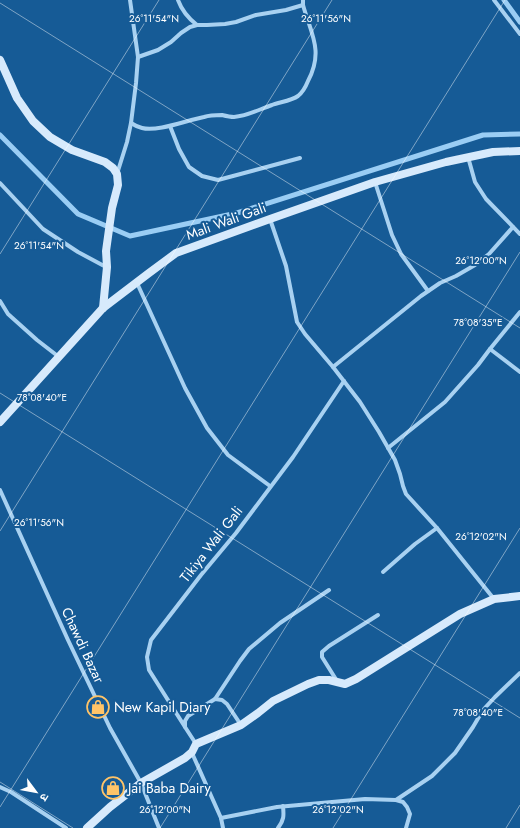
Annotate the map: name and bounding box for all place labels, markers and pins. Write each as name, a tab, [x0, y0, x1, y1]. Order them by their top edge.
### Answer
shop icon: New Kapil Diary	[85, 694, 111, 720]
place label: New Kapil Diary	[114, 697, 211, 717]
shop icon: Jai Baba Dairy	[100, 775, 126, 801]
place label: Jai Baba Dairy	[126, 778, 212, 798]

